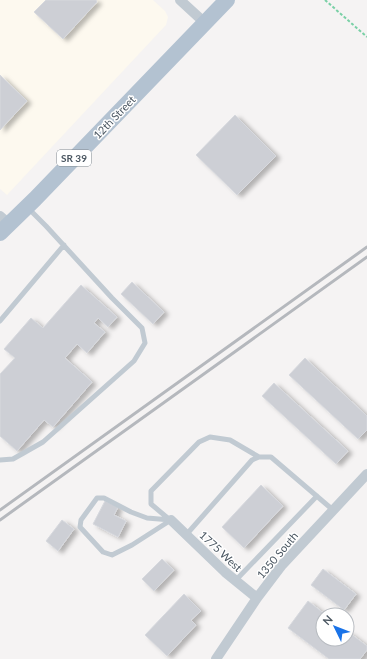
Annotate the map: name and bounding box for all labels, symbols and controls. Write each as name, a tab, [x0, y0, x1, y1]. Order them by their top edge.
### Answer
street label: 12th Street	[90, 93, 138, 141]
road number: SR 39	[57, 150, 91, 166]
street label: 1775 West	[197, 528, 245, 574]
street label: 1350 South	[254, 529, 300, 581]
north arrow	[315, 607, 355, 647]
text: N	[320, 612, 335, 627]

